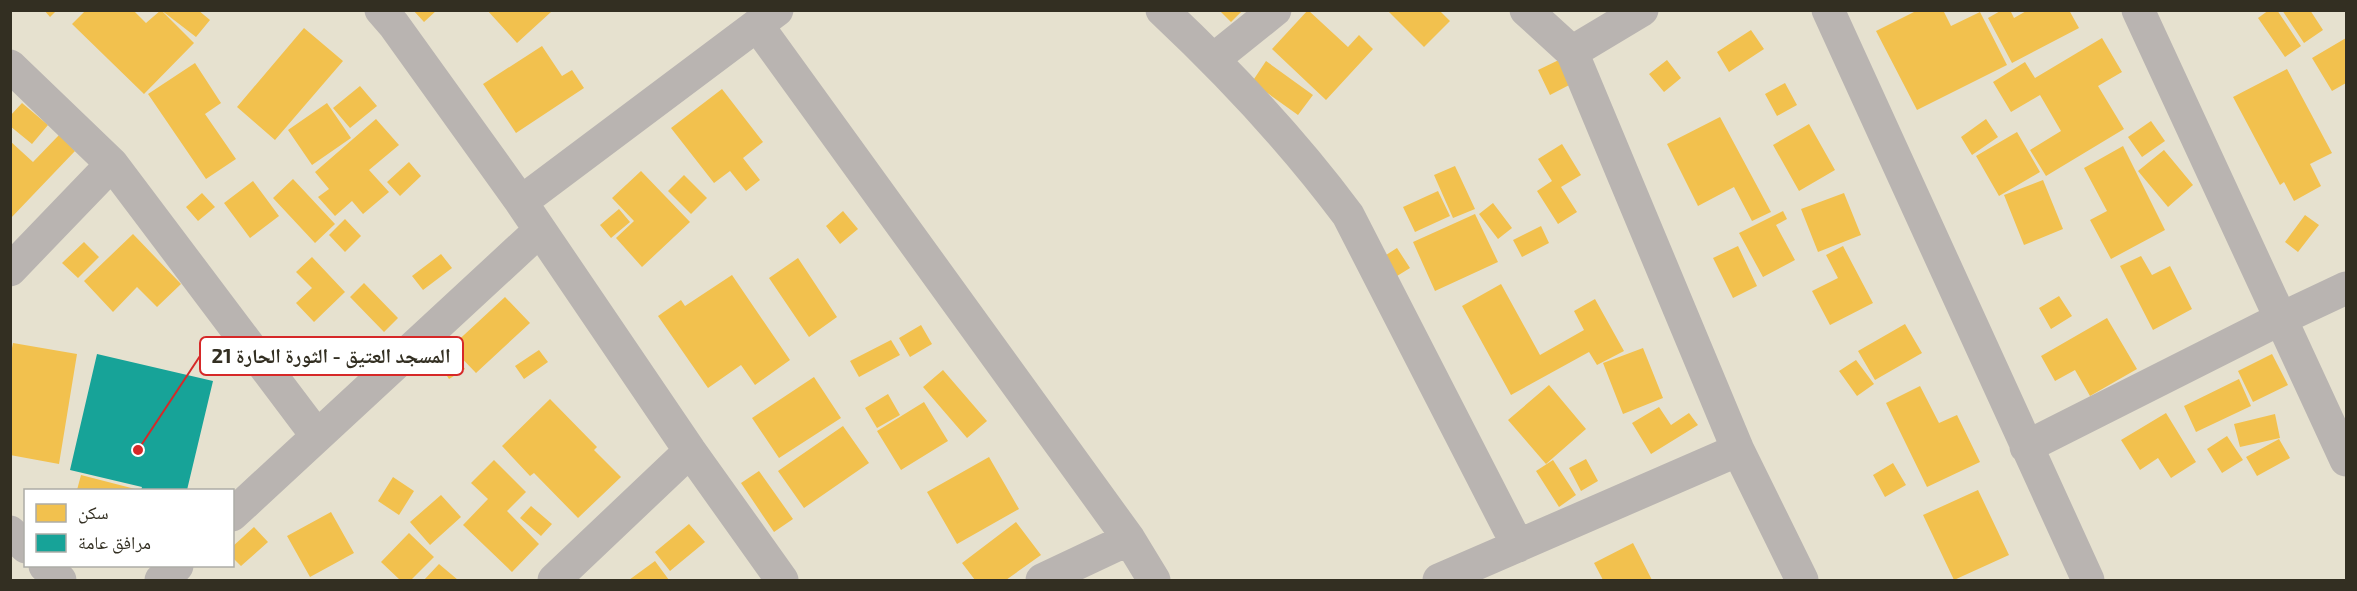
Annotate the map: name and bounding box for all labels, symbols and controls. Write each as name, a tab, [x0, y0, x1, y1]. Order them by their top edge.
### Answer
callout: المسجد العتيق - الثورة الحارة 21	[200, 337, 463, 375]
text: المسجد العتيق - الثورة الحارة 21	[211, 343, 451, 369]
legend	[24, 489, 234, 567]
text: سكن	[78, 501, 109, 524]
text: مرافق عامة	[78, 531, 151, 554]

